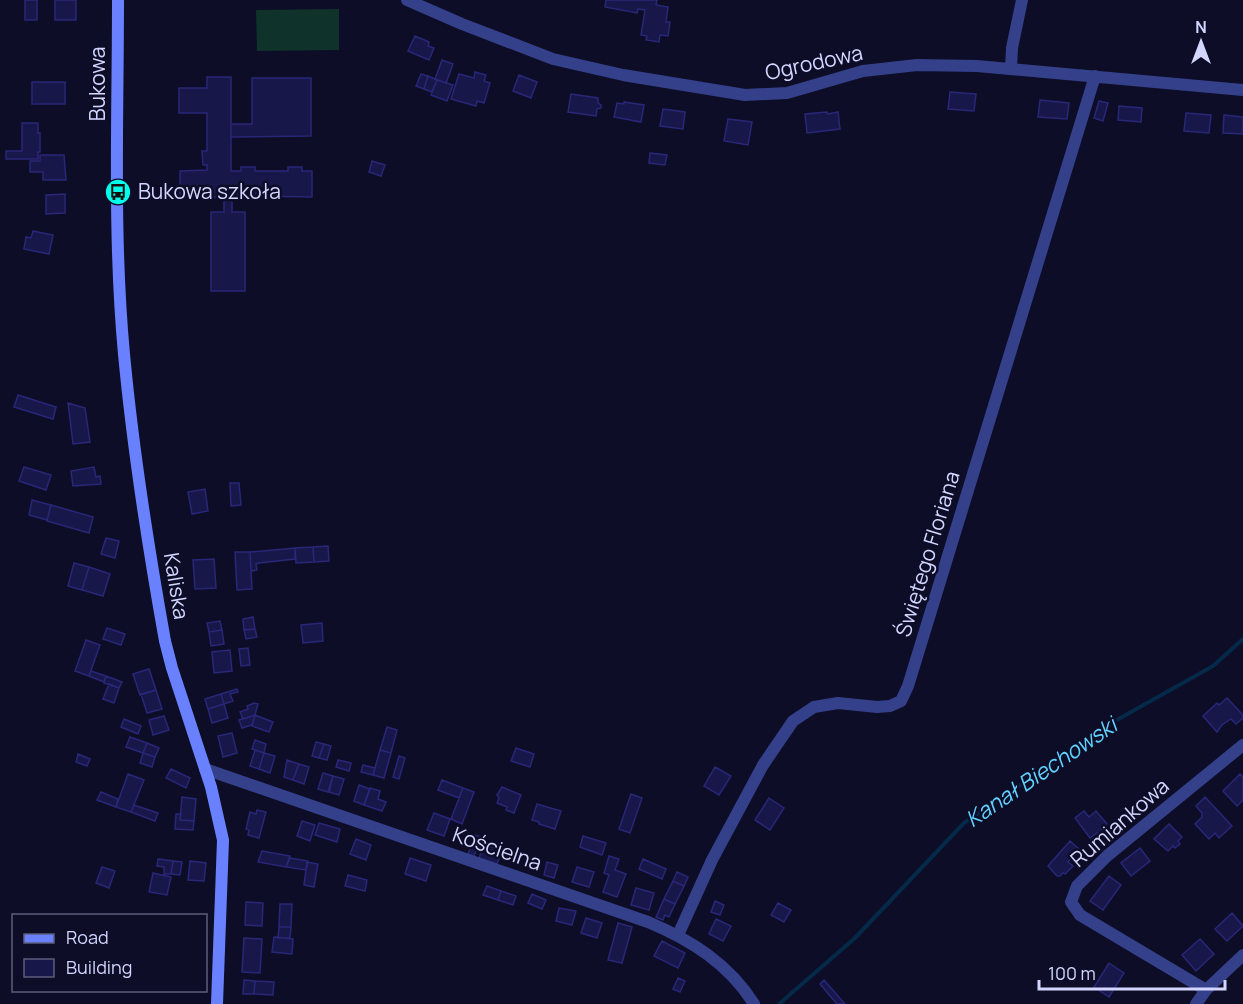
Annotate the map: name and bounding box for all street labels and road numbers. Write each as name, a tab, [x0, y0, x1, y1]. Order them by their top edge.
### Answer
street label: Ogrodowa	[762, 38, 865, 86]
street label: Bukowa	[83, 47, 111, 121]
street label: Świętego Floriana	[889, 467, 966, 640]
street label: Kaliska	[158, 551, 196, 621]
street label: Rumiankowa	[1064, 772, 1175, 873]
street label: Kościelna	[449, 820, 546, 876]

